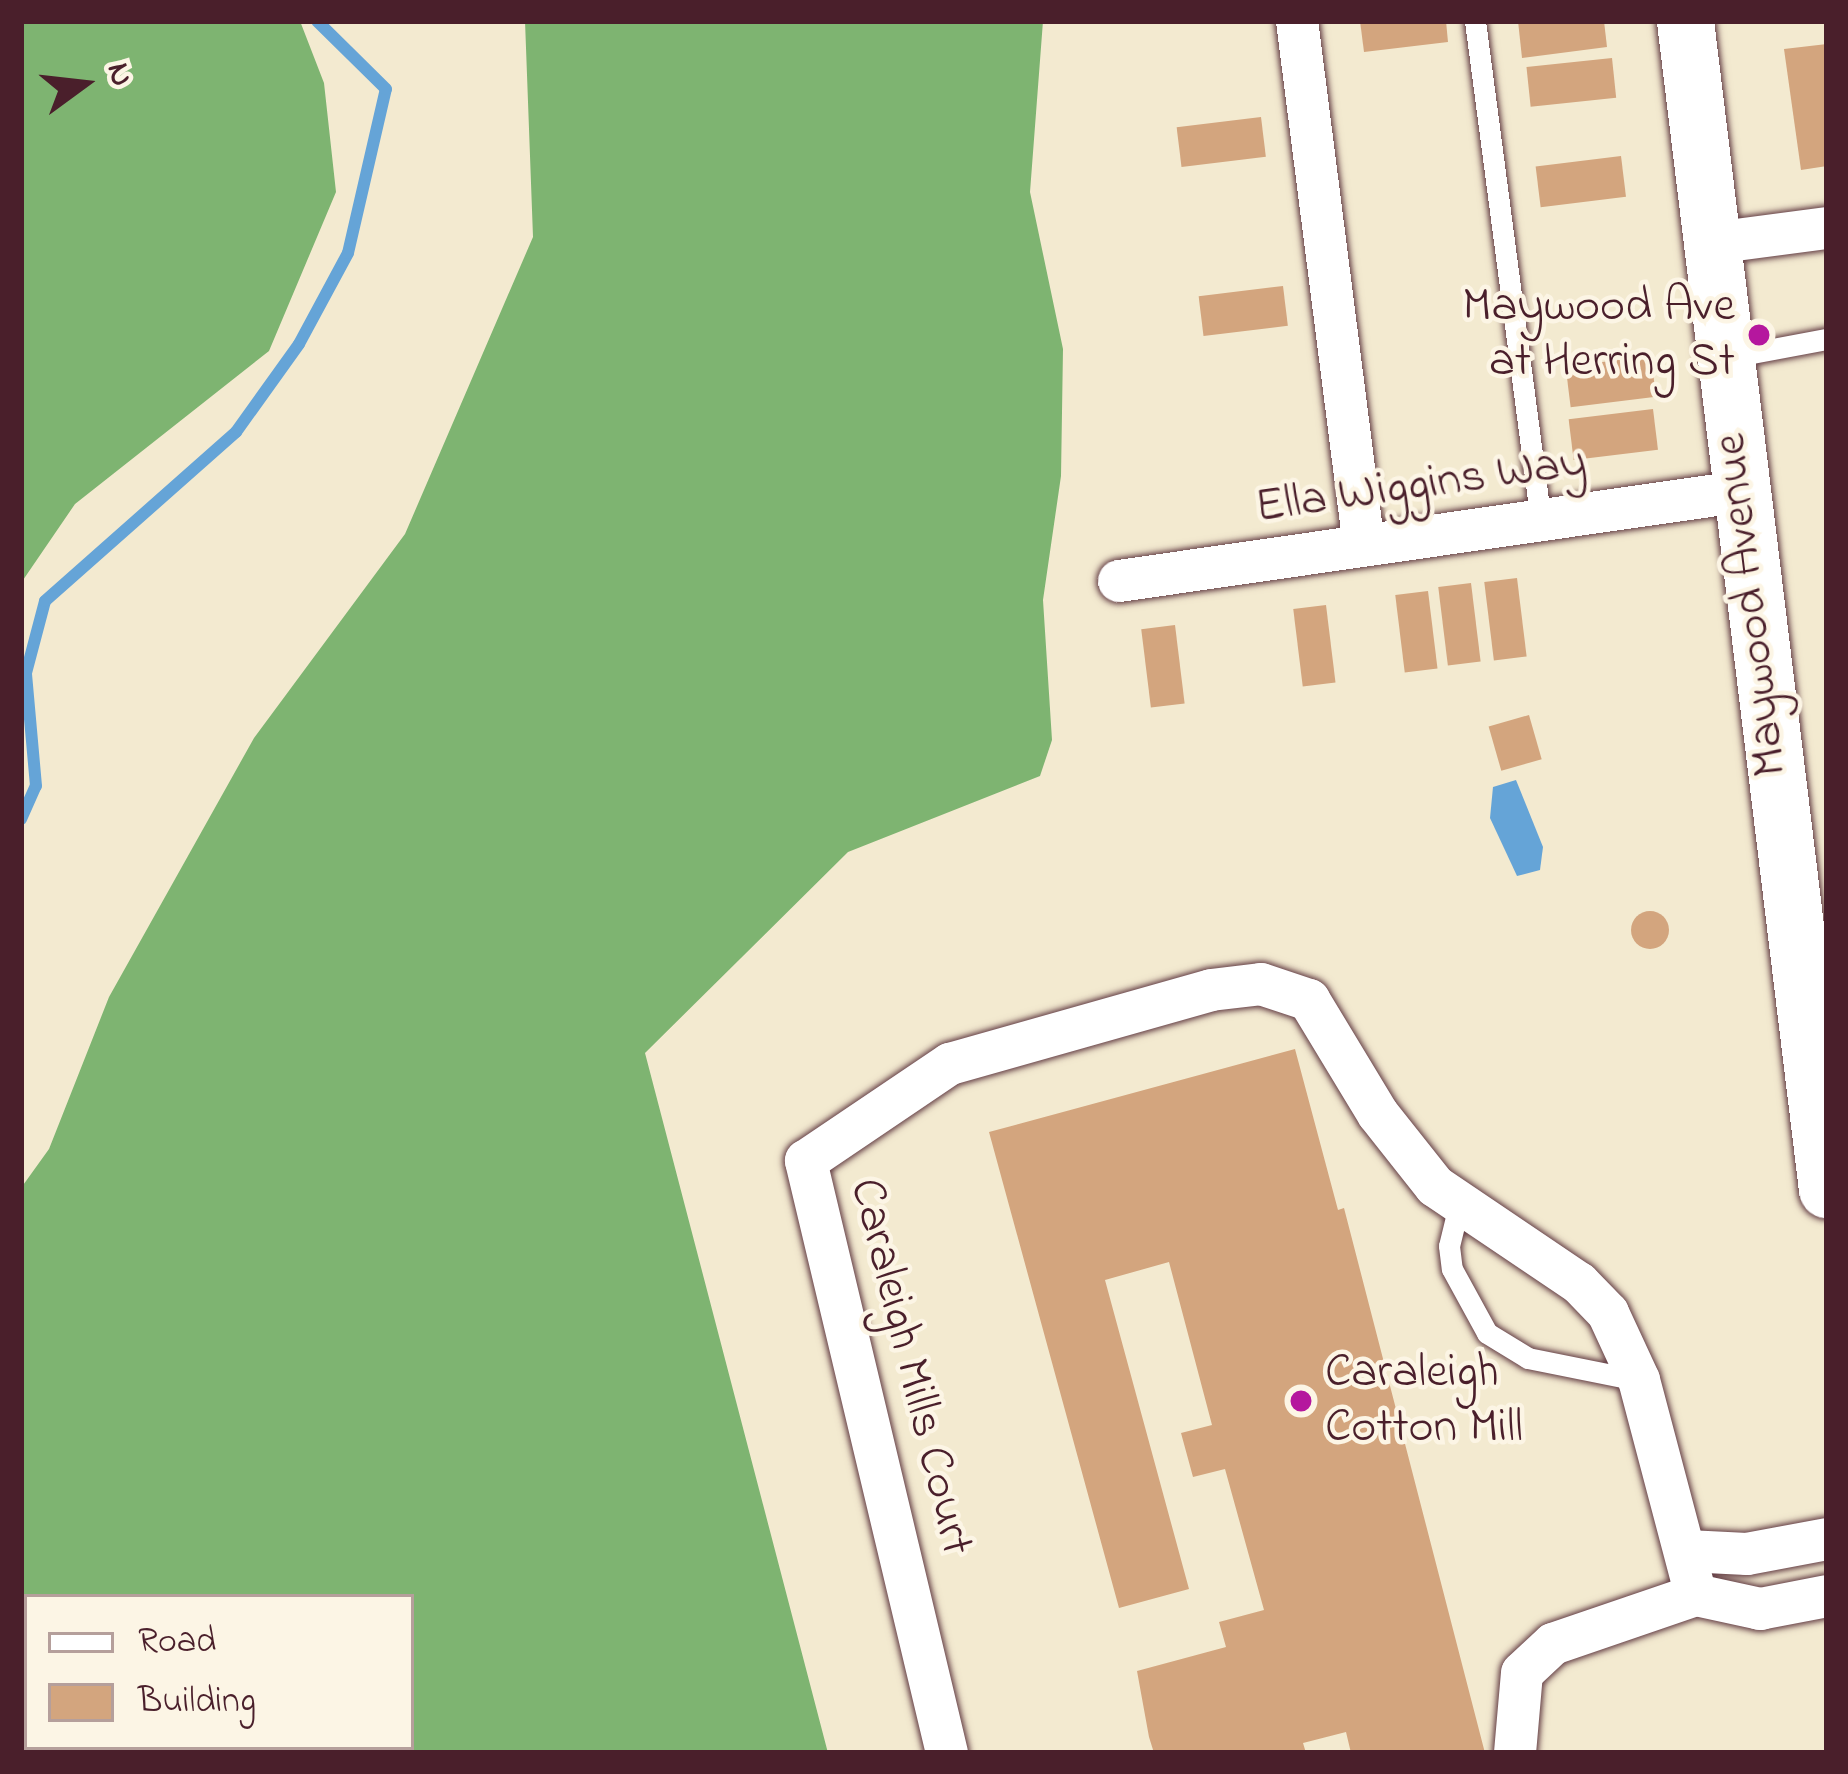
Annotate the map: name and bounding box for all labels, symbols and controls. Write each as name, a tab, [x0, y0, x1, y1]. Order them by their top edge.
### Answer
north arrow	[24, 24, 144, 144]
text: N	[93, 58, 145, 92]
place label: Maywood Ave at Herring St	[1462, 278, 1735, 391]
marker: Maywood Ave at Herring St	[1746, 322, 1772, 348]
street label: Maywood Avenue	[1702, 430, 1802, 780]
street label: Ella Wiggins Way	[1252, 434, 1590, 538]
street label: Caraleigh Mills Court	[835, 1173, 985, 1561]
place label: Caraleigh Cotton Mill	[1325, 1344, 1523, 1457]
marker: Caraleigh Cotton Mill	[1288, 1388, 1314, 1414]
legend	[24, 1594, 414, 1750]
text: Road	[138, 1616, 216, 1669]
text: Building	[138, 1676, 256, 1729]

